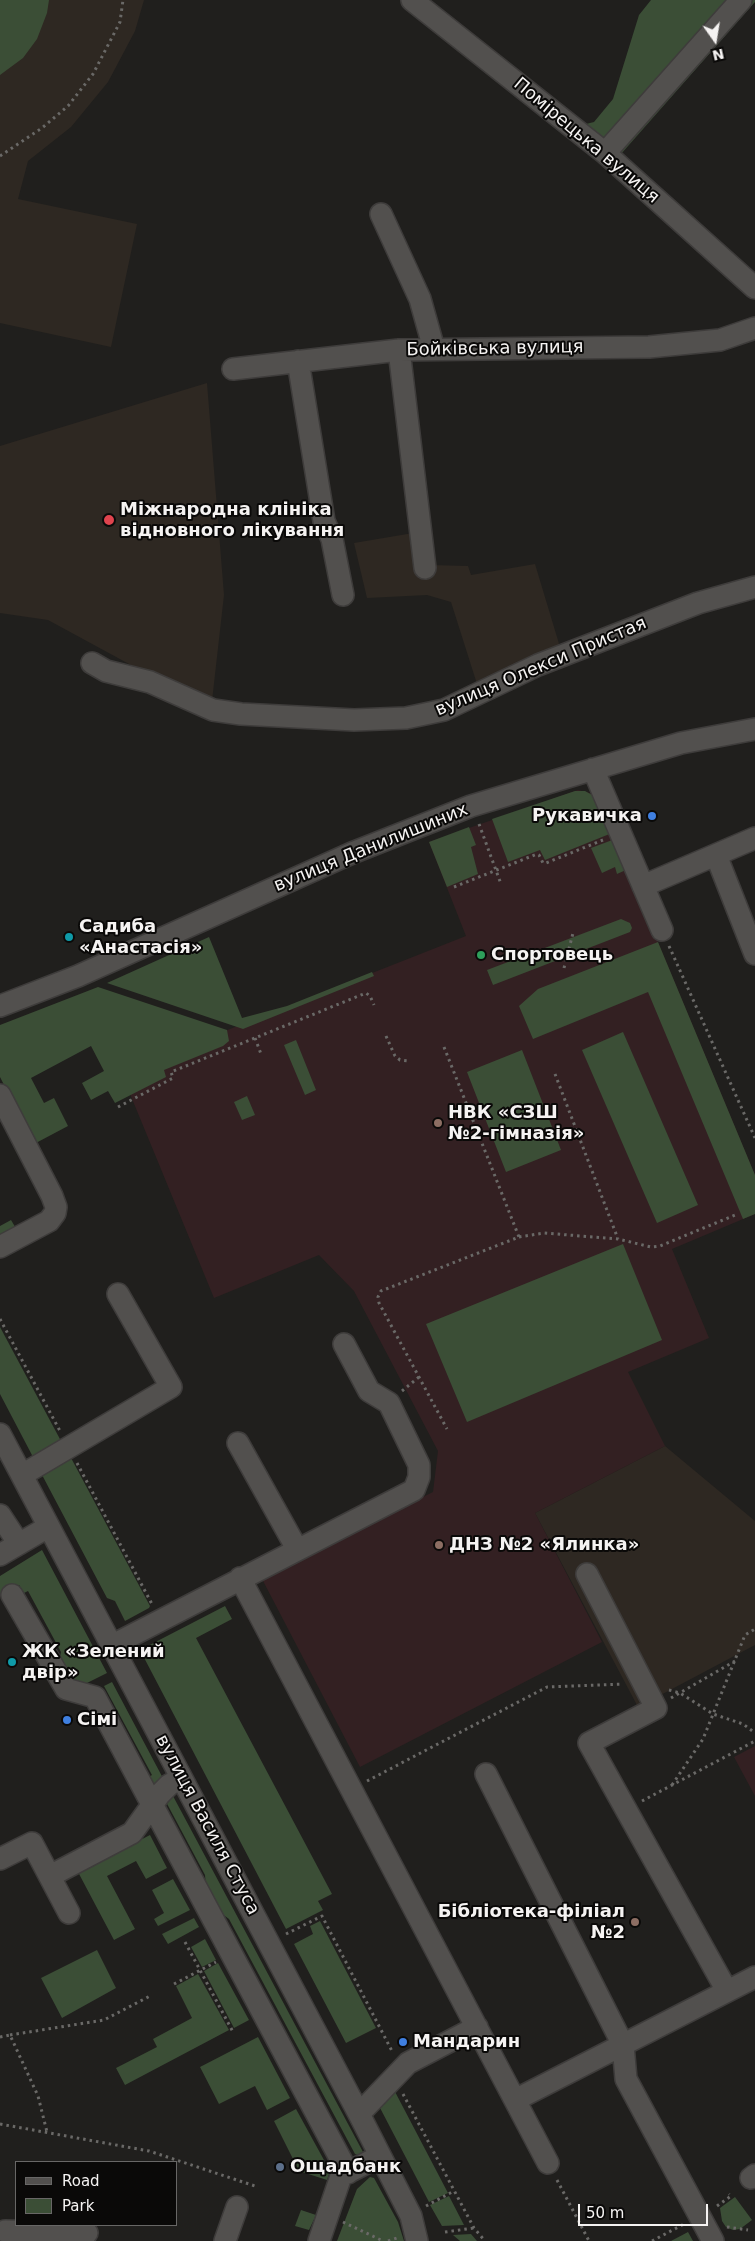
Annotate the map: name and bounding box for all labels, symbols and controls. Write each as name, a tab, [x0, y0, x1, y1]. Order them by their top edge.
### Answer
north arrow	[690, 15, 740, 65]
text: N	[711, 46, 726, 64]
street label: Помірецька вулиця	[509, 74, 663, 208]
street label: Бойківська вулиця	[406, 337, 584, 361]
place label: Міжнародна клініка відновного лікування	[120, 499, 344, 542]
marker: Міжнародна клініка відновного лікування	[102, 513, 116, 527]
street label: вулиця Олекси Пристая	[432, 613, 650, 721]
street label: вулиця Данилишиних	[271, 799, 471, 897]
place label: Рукавичка	[532, 805, 642, 827]
marker: Рукавичка	[646, 810, 658, 822]
place label: Садиба «Анастасія»	[79, 916, 202, 959]
marker: Садиба «Анастасія»	[63, 931, 75, 943]
place label: Спортовець	[491, 944, 613, 966]
marker: Спортовець	[475, 949, 487, 961]
place label: НВК «СЗШ №2-гімназія»	[448, 1102, 584, 1144]
marker: НВК «СЗШ №2-гімназія»	[432, 1117, 444, 1129]
place label: ДНЗ №2 «Ялинка»	[449, 1534, 639, 1556]
marker: ДНЗ №2 «Ялинка»	[433, 1539, 445, 1551]
place label: ЖК «Зелений двір»	[22, 1641, 165, 1684]
marker: ЖК «Зелений двір»	[6, 1656, 18, 1668]
place label: Сімі	[77, 1709, 117, 1731]
marker: Сімі	[61, 1714, 73, 1726]
street label: вулиця Василя Стуса	[150, 1731, 264, 1919]
place label: Бібліотека-філіал №2	[438, 1901, 625, 1944]
marker: Бібліотека-філіал №2	[629, 1916, 641, 1928]
place label: Мандарин	[413, 2031, 520, 2053]
marker: Мандарин	[397, 2036, 409, 2048]
place label: Ощадбанк	[290, 2156, 401, 2178]
legend	[15, 2161, 178, 2226]
marker: Ощадбанк	[274, 2161, 286, 2173]
text: Road	[62, 2172, 100, 2190]
scale bar	[580, 2194, 710, 2226]
text: Park	[62, 2197, 94, 2215]
text: 50 m	[586, 2204, 624, 2222]

